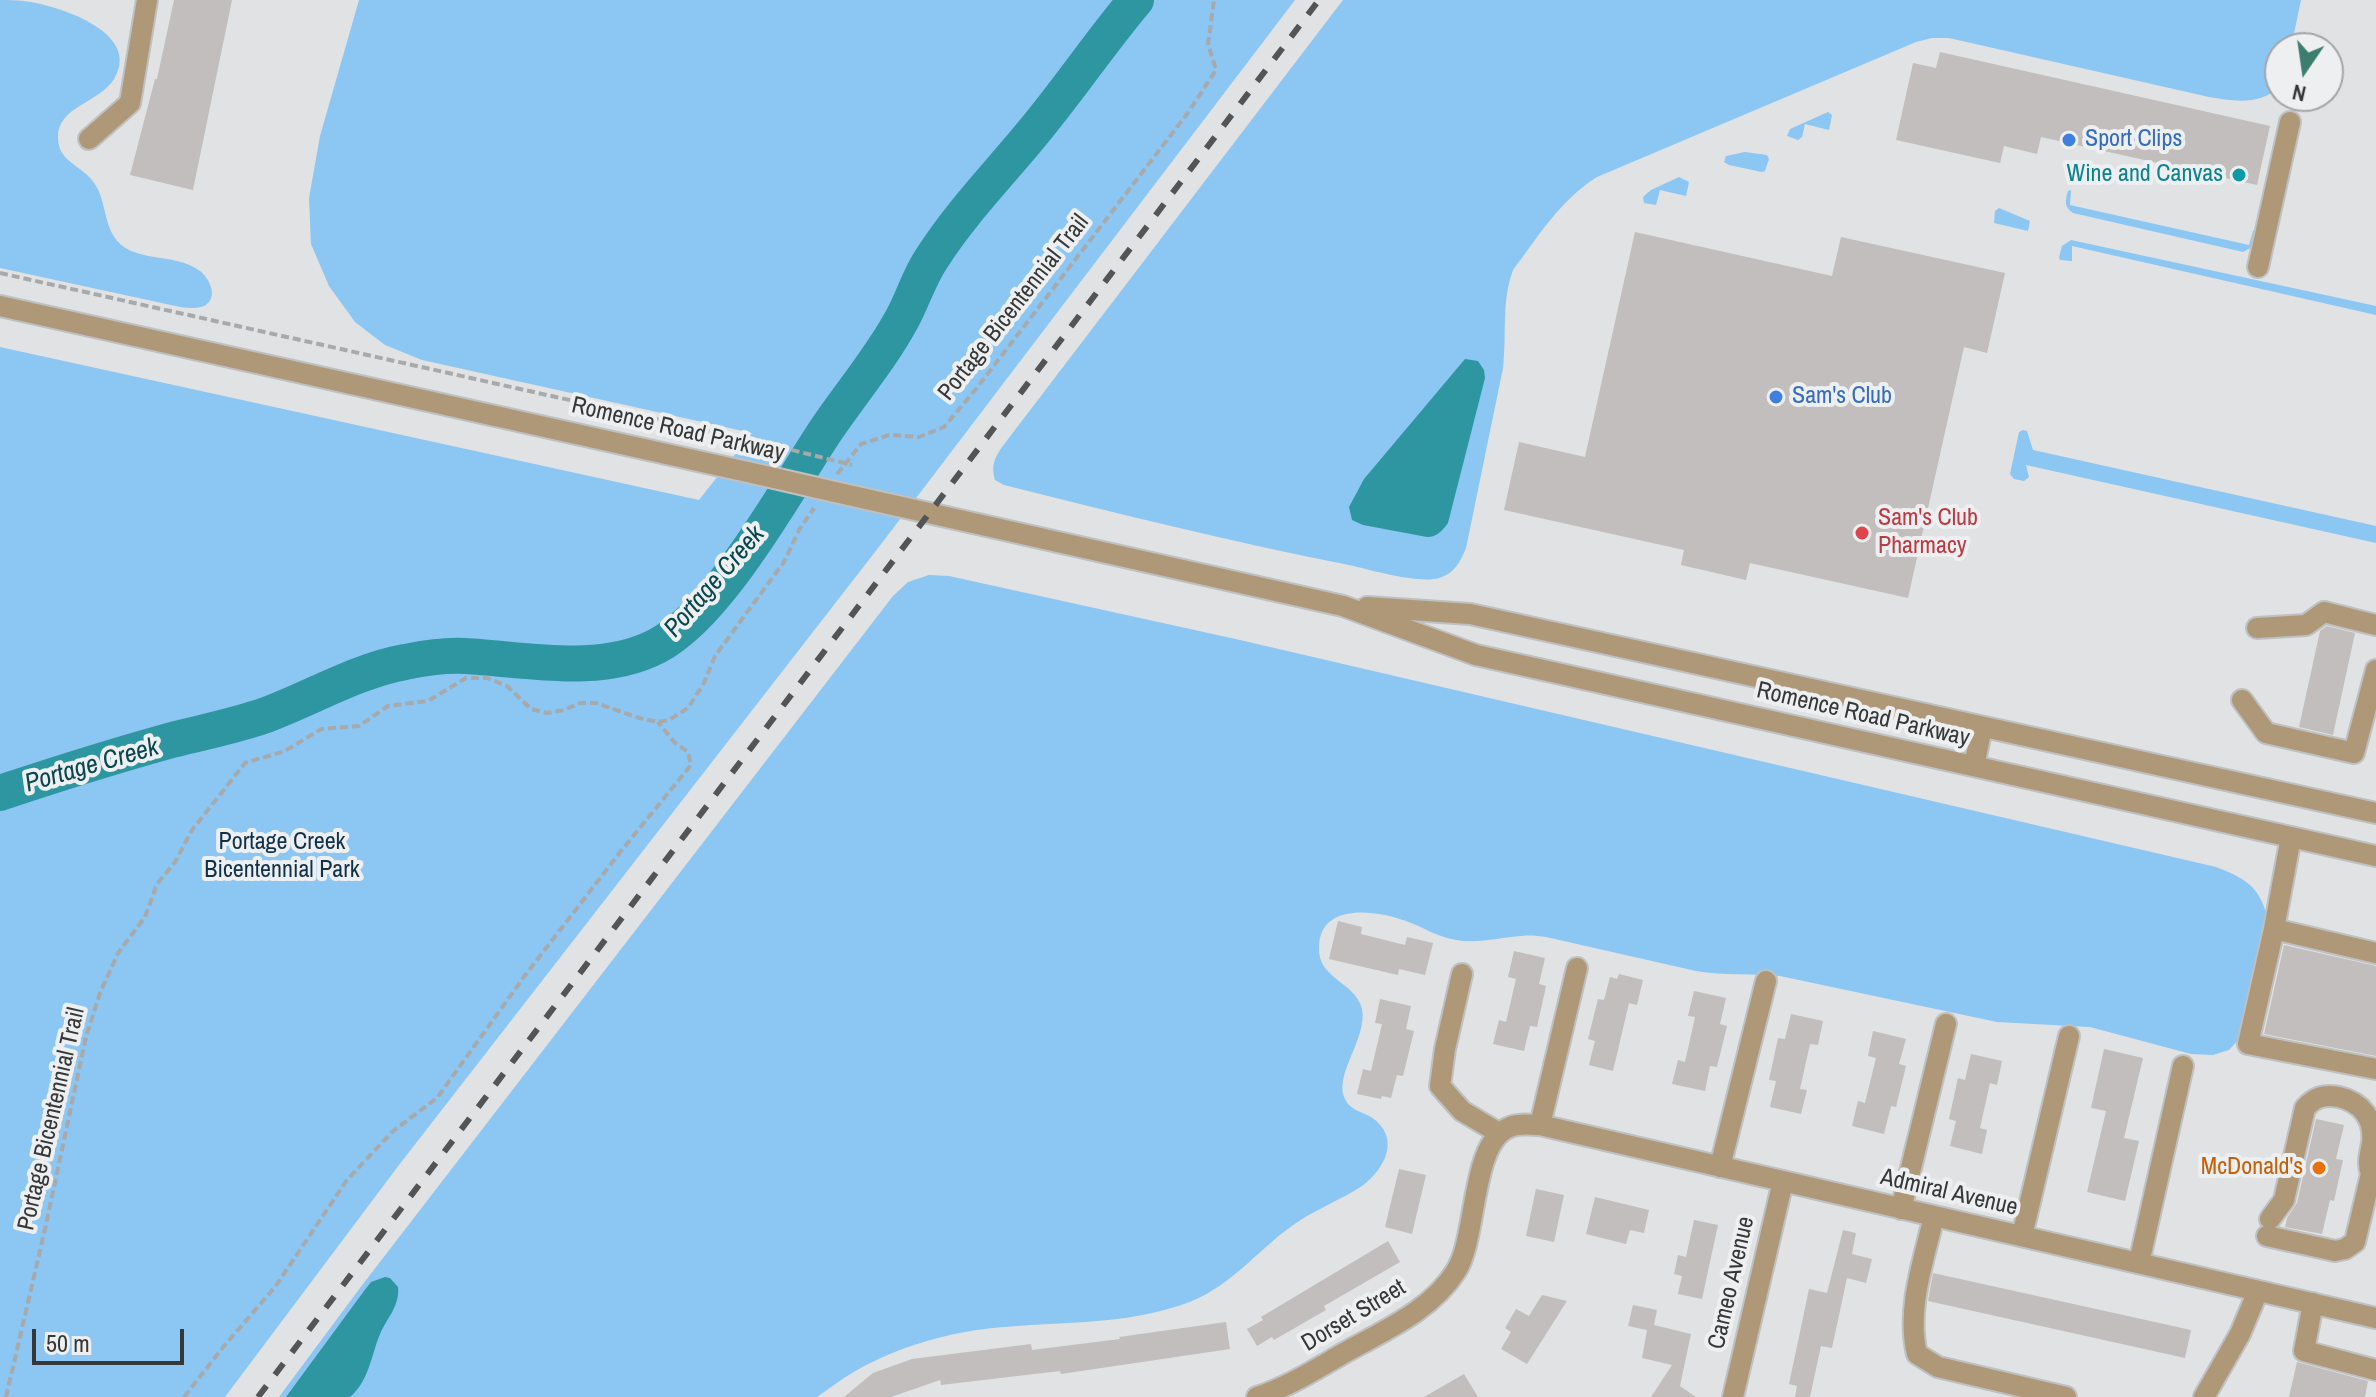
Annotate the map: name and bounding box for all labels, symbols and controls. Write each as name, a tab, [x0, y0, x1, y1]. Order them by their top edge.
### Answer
north arrow	[2264, 32, 2344, 112]
text: N	[2289, 77, 2309, 110]
place label: Sport Clips	[2085, 126, 2182, 154]
marker: Sport Clips	[2060, 131, 2078, 149]
place label: Wine and Canvas	[2067, 161, 2223, 189]
marker: Wine and Canvas	[2230, 166, 2248, 184]
street label: Portage Bicentennial Trail	[932, 209, 1096, 407]
place label: Sam's Club	[1792, 383, 1892, 411]
marker: Sam's Club	[1767, 388, 1785, 406]
street label: Romence Road Parkway	[569, 391, 787, 469]
place label: Sam's Club Pharmacy	[1878, 505, 1978, 561]
water label: Portage Creek	[658, 520, 772, 644]
marker: Sam's Club Pharmacy	[1853, 524, 1871, 542]
street label: Romence Road Parkway	[1754, 676, 1972, 754]
water label: Portage Creek	[22, 732, 162, 800]
park label: Portage Creek Bicentennial Park	[204, 829, 360, 885]
street label: Portage Bicentennial Trail	[12, 1005, 92, 1233]
place label: McDonald's	[2201, 1154, 2303, 1182]
marker: McDonald's	[2310, 1159, 2328, 1177]
street label: Admiral Avenue	[1878, 1163, 2020, 1223]
street label: Cameo Avenue	[1703, 1214, 1761, 1352]
street label: Dorset Street	[1297, 1274, 1411, 1358]
scale bar	[36, 1313, 188, 1363]
text: 50 m	[46, 1327, 90, 1359]

